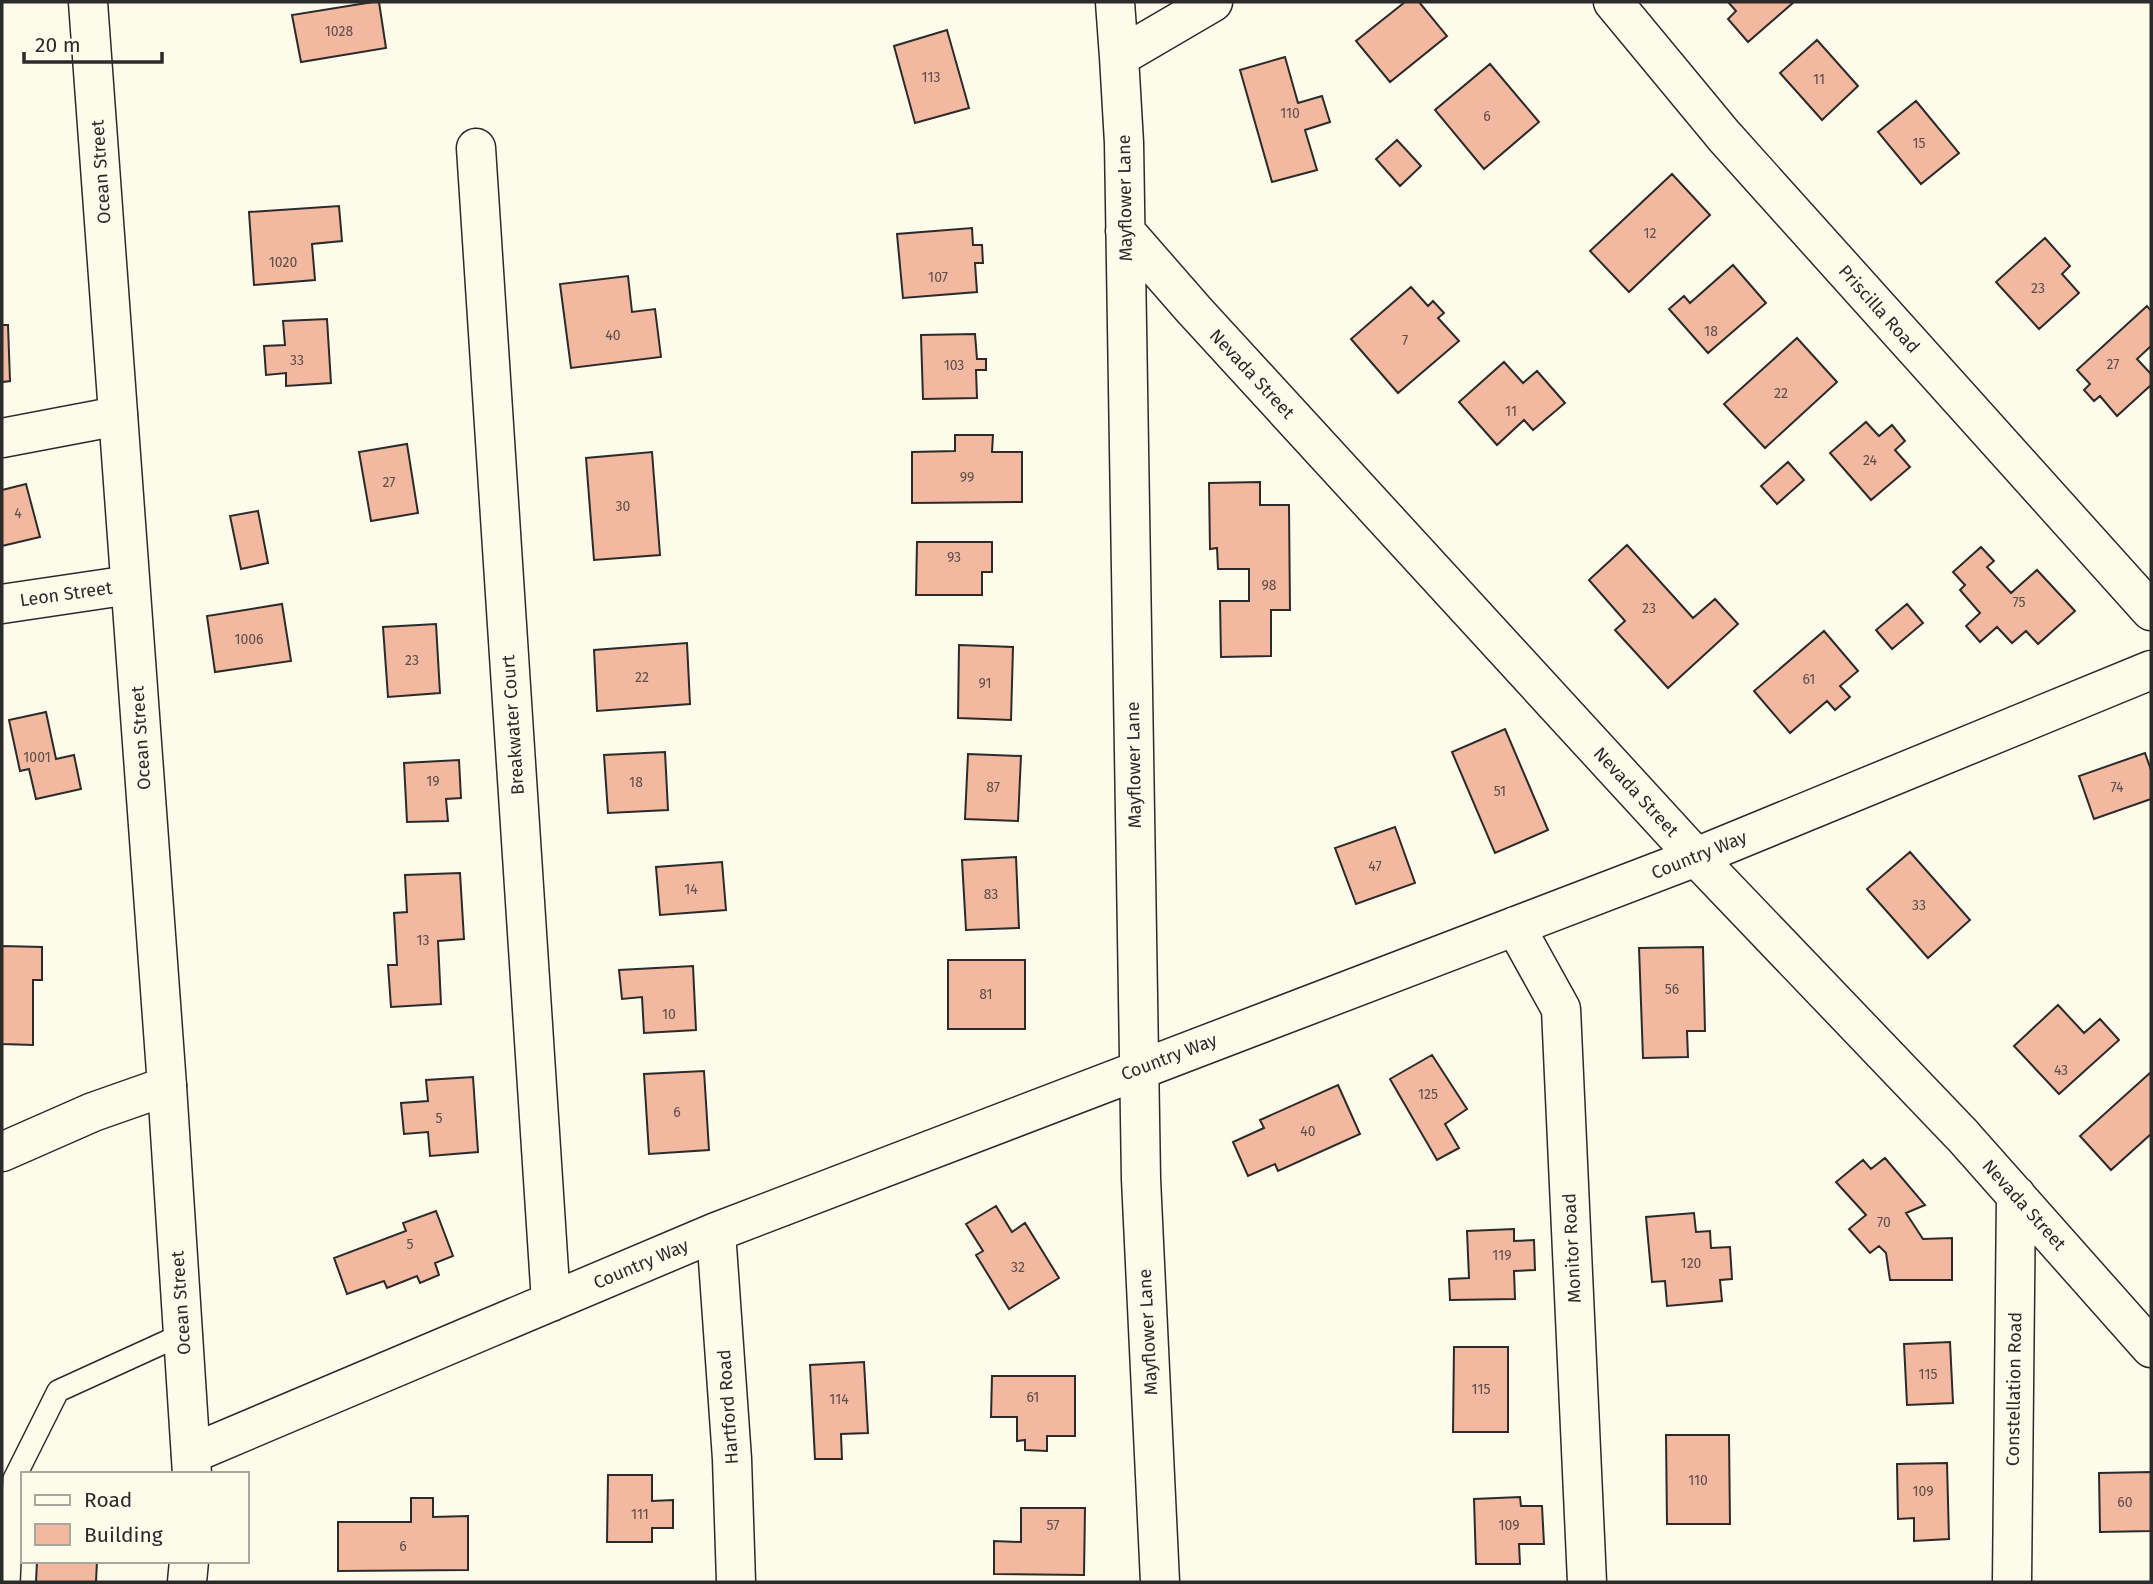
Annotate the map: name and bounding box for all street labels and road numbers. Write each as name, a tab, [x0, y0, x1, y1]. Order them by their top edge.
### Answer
street label: Ocean Street	[86, 119, 116, 225]
street label: Mayflower Lane	[1113, 134, 1137, 262]
street label: Priscilla Road	[1834, 260, 1924, 358]
street label: Nevada Street	[1205, 325, 1299, 424]
street label: Leon Street	[18, 577, 114, 611]
street label: Breakwater Court	[497, 654, 529, 796]
street label: Ocean Street	[126, 685, 156, 791]
street label: Mayflower Lane	[1122, 701, 1146, 829]
street label: Nevada Street	[1589, 743, 1683, 842]
street label: Country Way	[1648, 826, 1750, 884]
street label: Country Way	[1118, 1029, 1220, 1085]
street label: Nevada Street	[1977, 1155, 2071, 1255]
street label: Monitor Road	[1558, 1192, 1586, 1304]
street label: Country Way	[590, 1234, 692, 1294]
street label: Ocean Street	[166, 1250, 196, 1356]
street label: Mayflower Lane	[1134, 1268, 1162, 1396]
street label: Constellation Road	[2002, 1312, 2026, 1466]
street label: Hartford Road	[713, 1349, 743, 1465]

